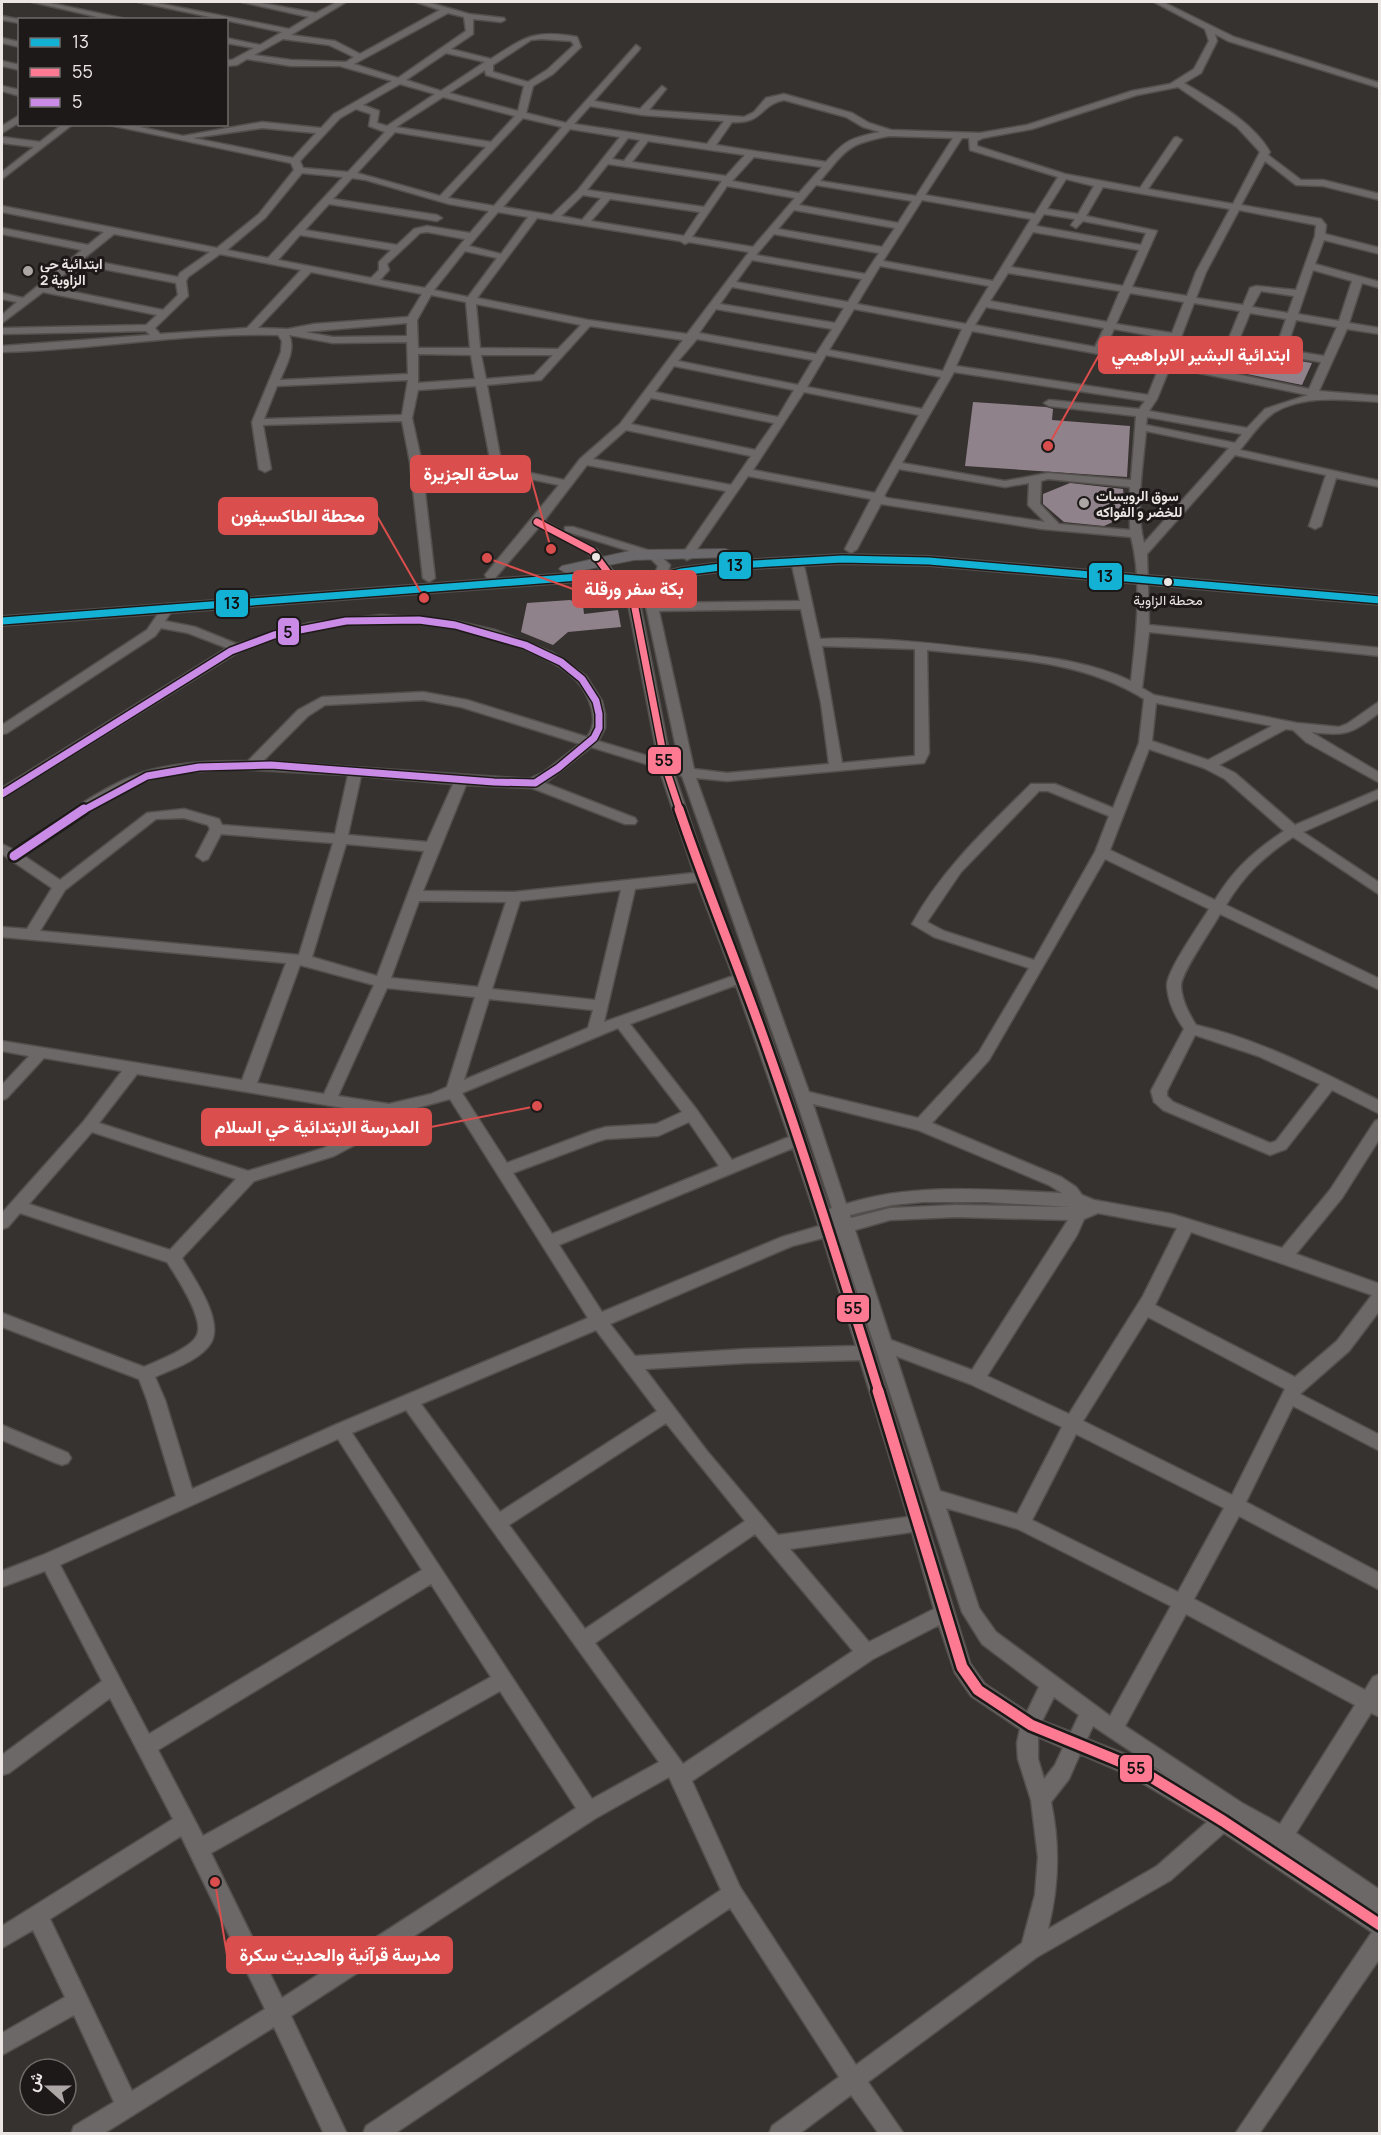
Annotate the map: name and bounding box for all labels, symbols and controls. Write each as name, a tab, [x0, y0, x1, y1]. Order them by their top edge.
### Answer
legend	[18, 18, 228, 126]
text: 13	[72, 29, 89, 53]
text: 55	[72, 59, 93, 83]
text: 5	[72, 89, 82, 113]
place label: ابتدائية حي الزاوية 2	[40, 254, 103, 289]
marker: ابتدائية حي الزاوية 2	[21, 264, 35, 278]
callout: ابتدائية البشير الابراهيمي	[1099, 337, 1302, 373]
text: ابتدائية البشير الابراهيمي	[1112, 342, 1290, 370]
callout: ساحة الجزيرة	[411, 456, 530, 492]
text: ساحة الجزيرة	[423, 461, 519, 485]
place label: سوق الرويسات للخضر و الفواكه	[1096, 486, 1182, 521]
marker: سوق الرويسات للخضر و الفواكه	[1077, 496, 1091, 510]
callout: محطة الطاكسيفون	[219, 498, 377, 534]
text: محطة الطاكسيفون	[231, 503, 365, 527]
unlabelled marker	[590, 551, 602, 563]
line badge: 13	[718, 551, 752, 580]
text: 13	[727, 554, 743, 576]
line badge: 13	[1088, 562, 1123, 591]
text: 13	[1097, 565, 1113, 587]
callout: بكة سفر ورقلة	[573, 571, 696, 607]
text: بكة سفر ورقلة	[584, 576, 684, 600]
marker: محطة الزاوية	[1162, 576, 1174, 588]
line badge: 13	[215, 589, 249, 618]
place label: محطة الزاوية	[1133, 590, 1203, 609]
text: 13	[224, 592, 240, 614]
line badge: 5	[277, 617, 300, 646]
text: 5	[283, 621, 293, 643]
line badge: 55	[647, 746, 682, 775]
text: 55	[655, 749, 673, 771]
callout: المدرسة الابتدائية حي السلام	[202, 1109, 431, 1145]
text: المدرسة الابتدائية حي السلام	[215, 1114, 419, 1142]
line badge: 55	[836, 1294, 870, 1323]
text: 55	[844, 1297, 862, 1319]
line badge: 55	[1119, 1754, 1153, 1783]
text: 55	[1127, 1757, 1145, 1779]
callout: مدرسة قرآنية والحديث سكرة	[227, 1937, 452, 1973]
text: مدرسة قرآنية والحديث سكرة	[240, 1942, 441, 1966]
north arrow	[18, 2057, 78, 2117]
text: ش	[20, 2069, 48, 2095]

